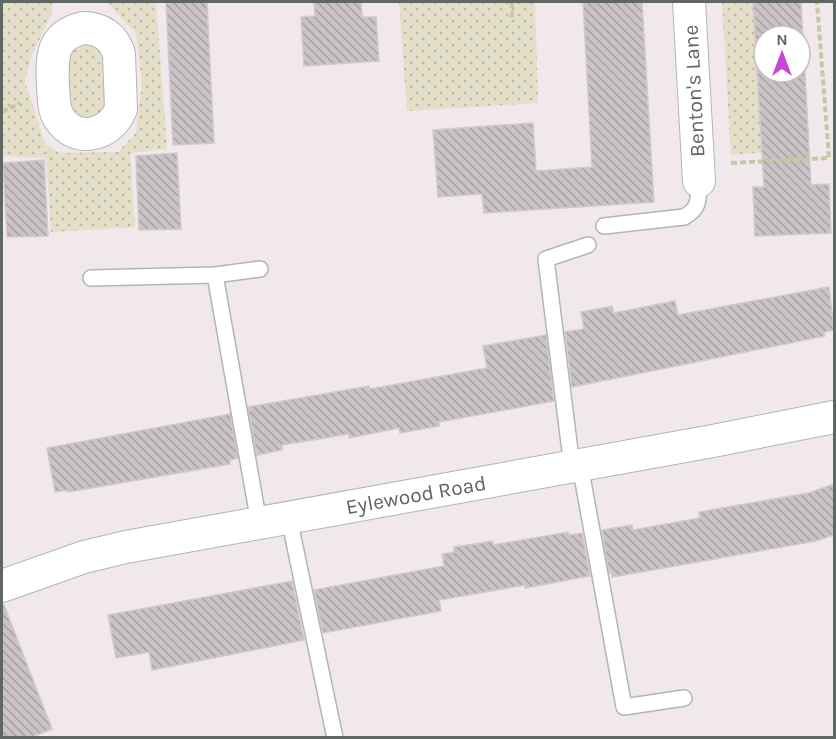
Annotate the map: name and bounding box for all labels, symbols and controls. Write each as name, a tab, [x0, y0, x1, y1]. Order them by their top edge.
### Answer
street label: Benton's Lane	[679, 24, 709, 158]
north arrow	[752, 24, 812, 84]
text: N	[776, 30, 788, 49]
street label: Eylewood Road	[344, 471, 488, 519]

